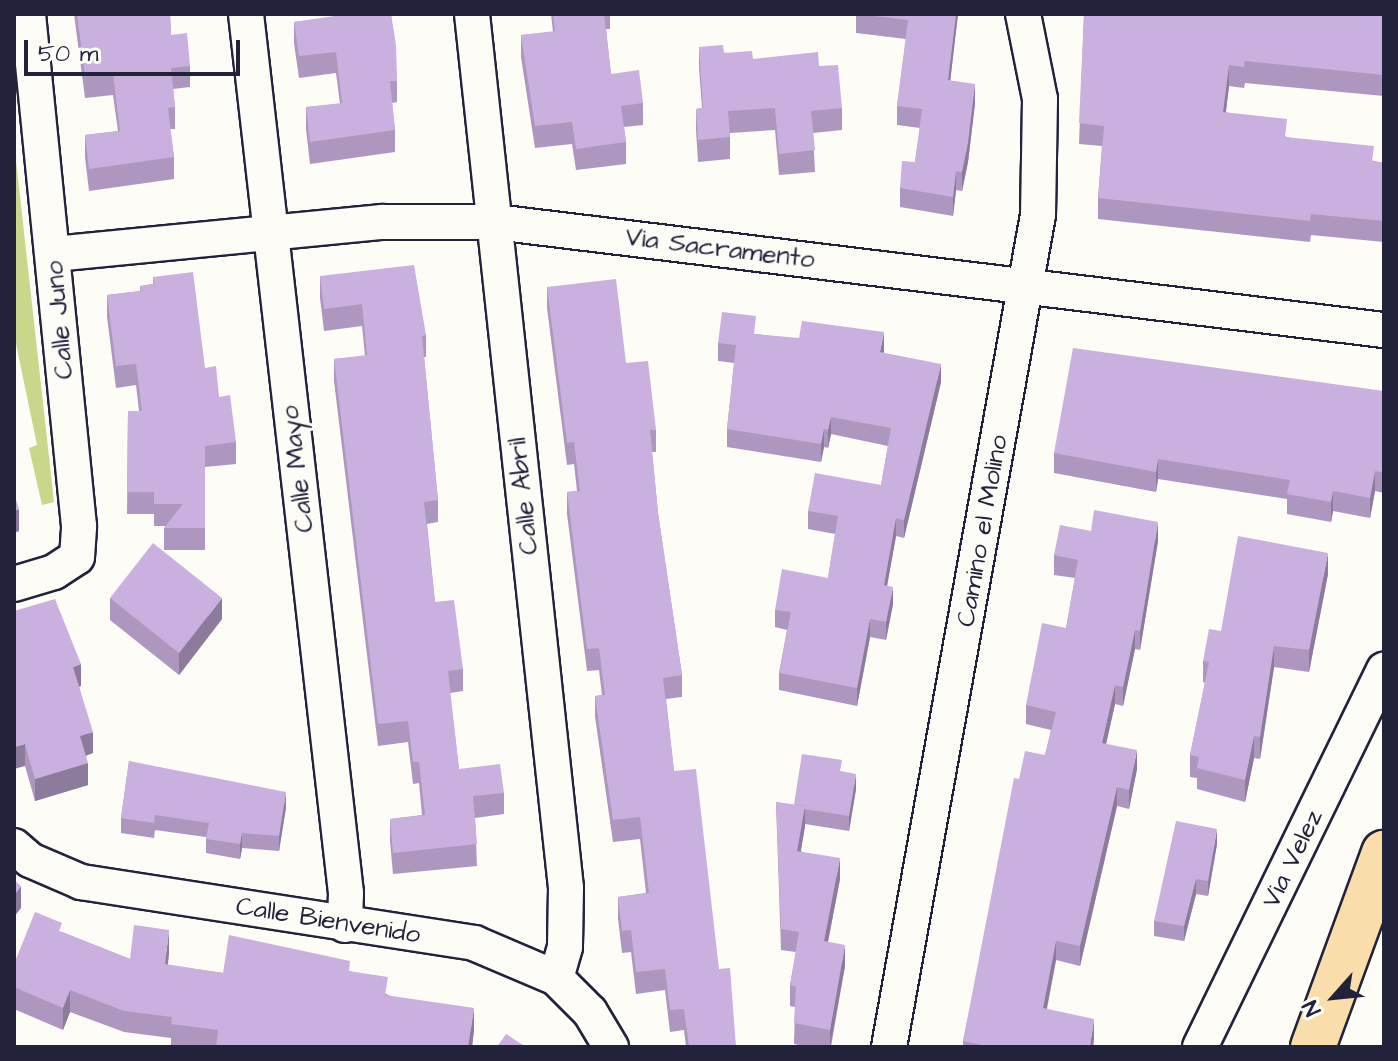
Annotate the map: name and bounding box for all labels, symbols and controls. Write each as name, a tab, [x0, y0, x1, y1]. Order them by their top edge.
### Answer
scale bar	[28, 24, 244, 74]
text: 50 m	[38, 37, 98, 71]
street label: Via Sacramento	[624, 222, 816, 276]
street label: Calle Juno	[39, 259, 81, 381]
street label: Calle Mayo	[275, 404, 321, 534]
street label: Camino el Molino	[951, 433, 1015, 629]
street label: Calle Abril	[502, 436, 546, 556]
street label: Via Velez	[1256, 805, 1330, 913]
street label: Calle Bienvenido	[234, 891, 422, 951]
north arrow	[1294, 957, 1374, 1037]
text: N	[1295, 995, 1329, 1021]

